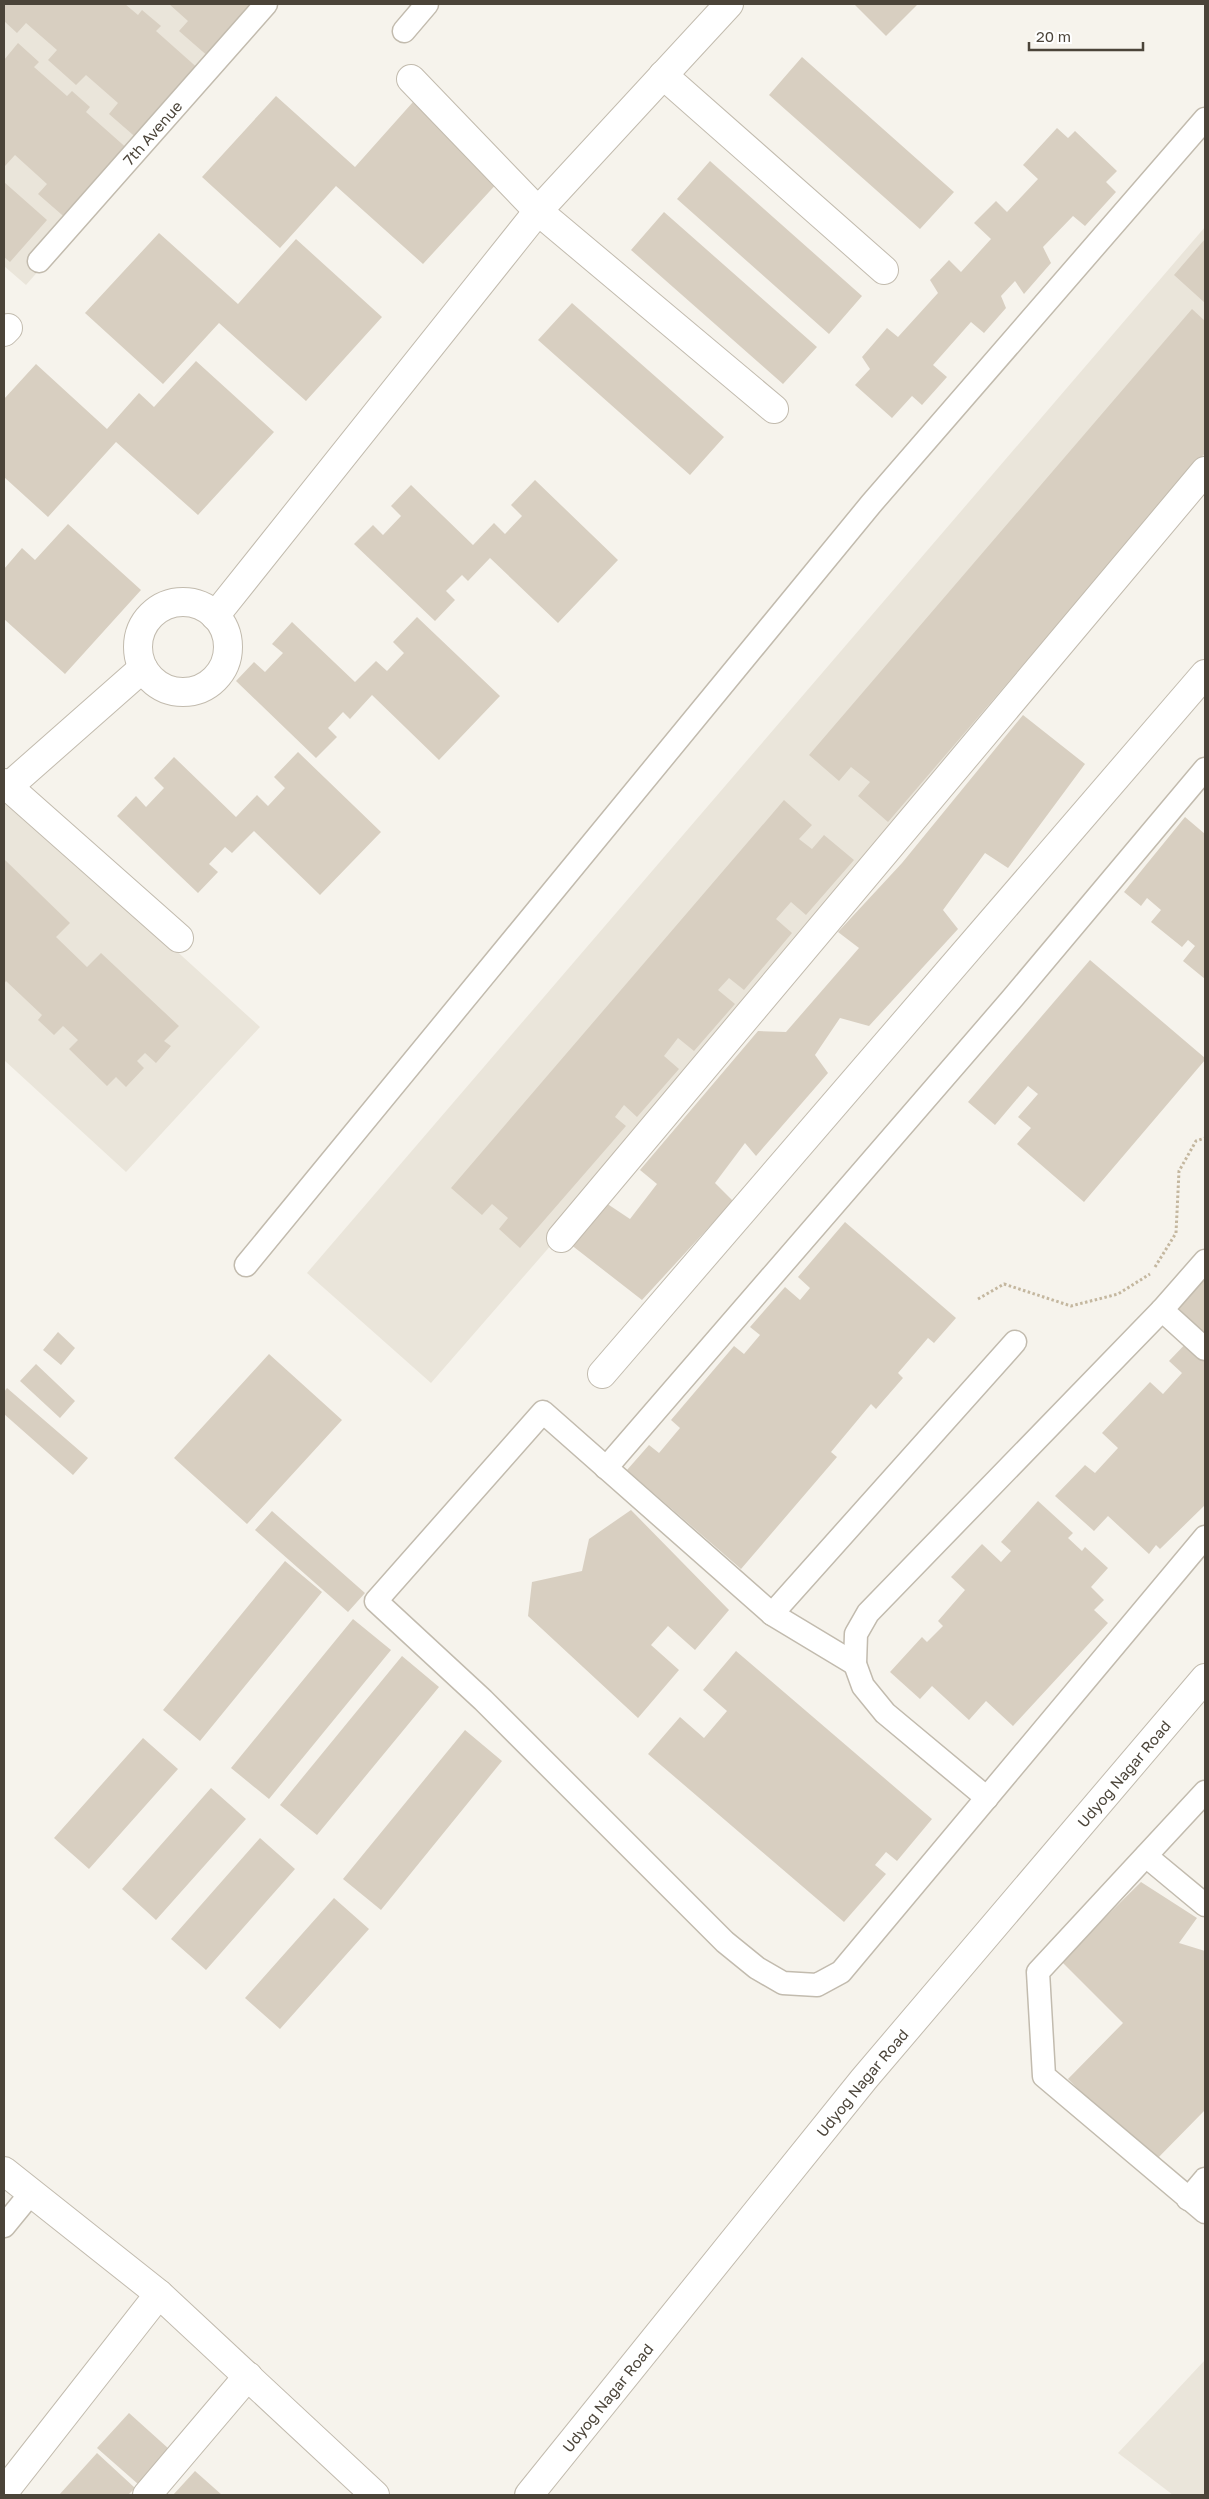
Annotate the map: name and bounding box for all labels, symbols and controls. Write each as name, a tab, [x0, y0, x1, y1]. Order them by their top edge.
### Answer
scale bar	[1029, 20, 1143, 52]
text: 20 m	[1036, 27, 1071, 45]
street label: 7th Avenue	[119, 97, 186, 169]
street label: Udyog Nagar Road	[1073, 1717, 1174, 1831]
street label: Udyog Nagar Road	[812, 2025, 912, 2140]
street label: Udyog Nagar Road	[558, 2340, 657, 2456]

